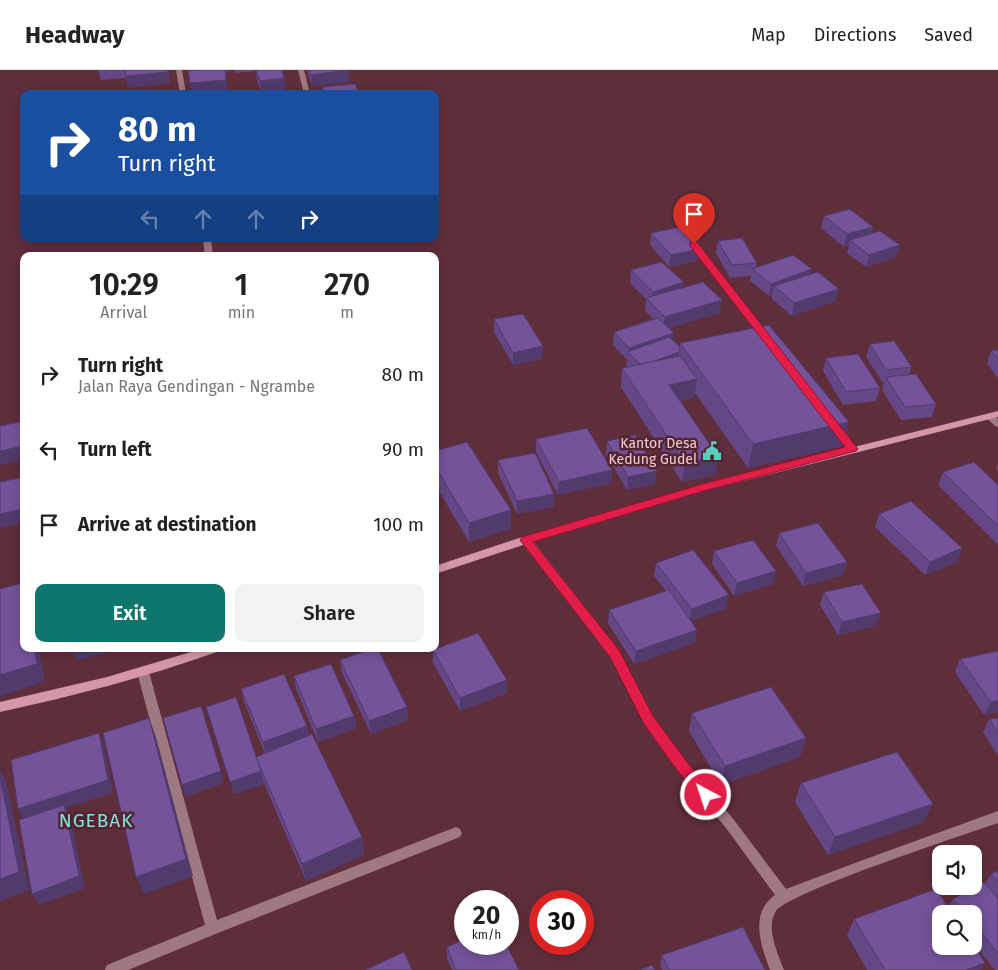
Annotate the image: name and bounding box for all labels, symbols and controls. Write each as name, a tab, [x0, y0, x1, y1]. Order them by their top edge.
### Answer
text: Headway	[25, 21, 124, 49]
text: Map	[751, 24, 786, 46]
text: Directions	[814, 24, 896, 46]
text: Saved	[924, 24, 973, 46]
text: 80 m	[118, 108, 197, 150]
icon: right	[35, 110, 100, 175]
text: Turn right	[118, 150, 215, 177]
pin	[673, 193, 715, 244]
icon: arrive	[680, 200, 708, 228]
icon: left	[136, 205, 164, 233]
icon: ahead	[189, 205, 217, 233]
icon: ahead	[242, 205, 270, 233]
icon: right	[295, 205, 323, 233]
text: 10:29	[89, 267, 159, 303]
text: 1	[235, 267, 248, 303]
text: 270	[324, 267, 370, 303]
text: Arrival	[100, 303, 147, 322]
text: min	[228, 303, 255, 322]
text: m	[340, 303, 354, 322]
text: Turn right	[78, 354, 163, 377]
icon: right	[35, 361, 63, 389]
text: 80 m	[382, 363, 424, 386]
text: Jalan Raya Gendingan - Ngrambe	[78, 377, 315, 396]
place label: Kantor Desa Kedung Gudel	[609, 435, 697, 468]
icon: left	[35, 436, 63, 464]
text: Turn left	[78, 438, 152, 461]
text: 90 m	[382, 438, 424, 461]
public building icon: Kantor Desa Kedung Gudel	[701, 440, 723, 462]
icon: arrive	[35, 511, 63, 539]
text: Arrive at destination	[78, 513, 257, 536]
text: 100 m	[373, 513, 424, 536]
button: Exit	[35, 584, 225, 642]
button: Share	[235, 584, 424, 642]
position arrow	[679, 768, 731, 820]
district label: NGEBAK	[59, 809, 133, 832]
map controls	[932, 845, 982, 955]
button: sound	[932, 845, 982, 895]
speed limit sign: 30	[529, 890, 594, 955]
text: 20	[473, 901, 500, 931]
button: search	[932, 905, 982, 955]
text: km/h	[472, 928, 501, 942]

